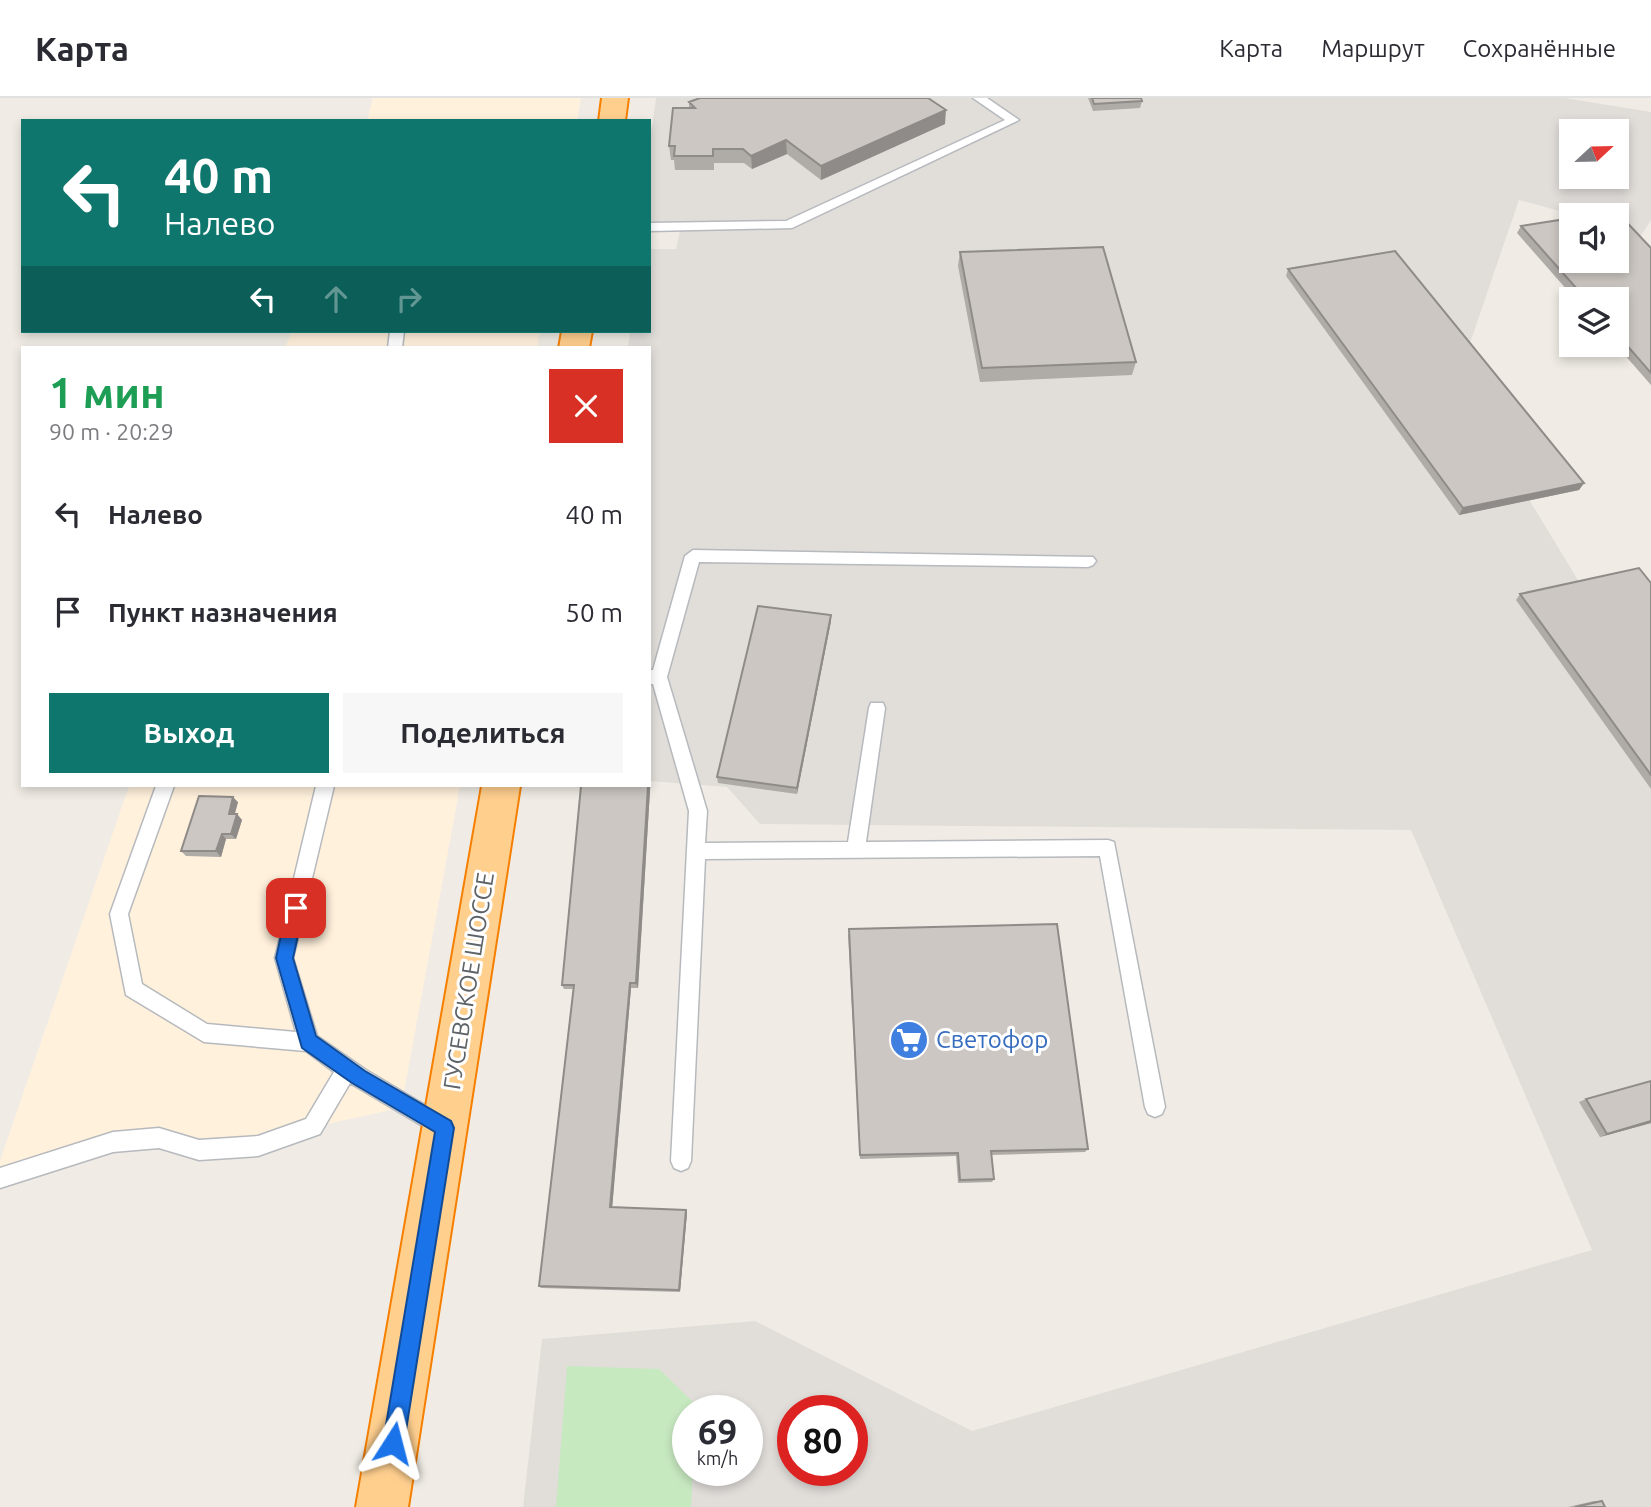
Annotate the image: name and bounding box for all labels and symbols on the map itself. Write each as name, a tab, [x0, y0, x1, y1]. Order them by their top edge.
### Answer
north arrow	[1559, 119, 1629, 189]
street label: ГУСЕВСКОЕ ШОССЕ	[438, 870, 499, 1092]
pin	[266, 878, 326, 938]
supermarket icon: Светофор	[888, 1019, 930, 1061]
place label: Светофор	[936, 1026, 1048, 1053]
speed limit sign: 80	[777, 1395, 868, 1486]
position arrow	[356, 1406, 430, 1480]

